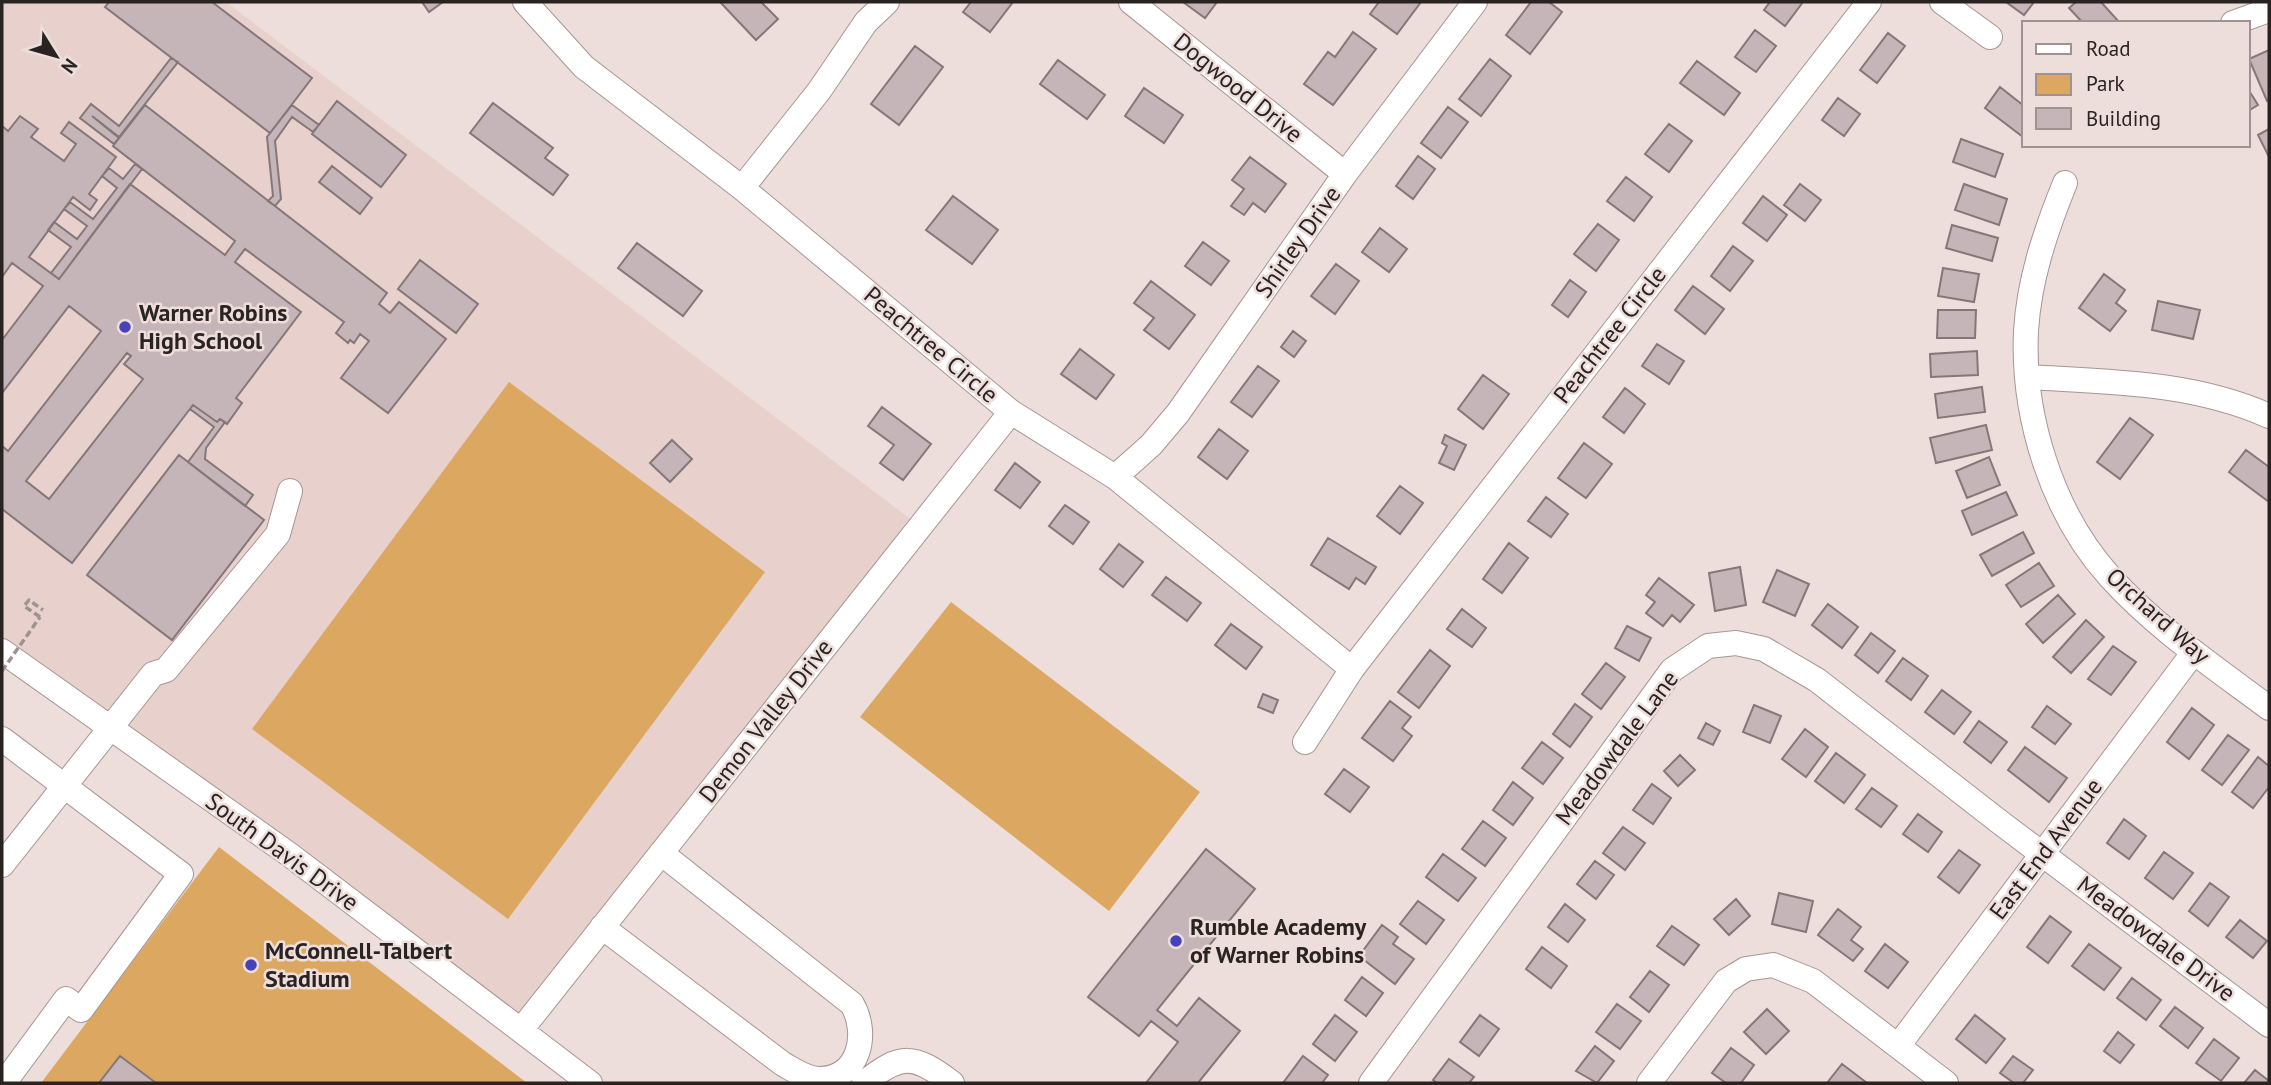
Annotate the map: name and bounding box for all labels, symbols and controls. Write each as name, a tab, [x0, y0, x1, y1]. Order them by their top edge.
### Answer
north arrow	[21, 21, 91, 91]
legend	[2022, 21, 2250, 147]
street label: Dogwood Drive	[1167, 26, 1309, 149]
text: Road	[2086, 35, 2130, 62]
text: N	[56, 54, 83, 78]
text: Park	[2086, 70, 2125, 97]
text: Building	[2086, 105, 2161, 132]
street label: Shirley Drive	[1248, 180, 1347, 304]
street label: Peachtree Circle	[1546, 260, 1673, 410]
street label: Peachtree Circle	[858, 279, 1005, 410]
place label: Warner Robins High School	[139, 297, 287, 356]
marker: Warner Robins High School	[117, 319, 133, 335]
street label: Orchard Way	[2100, 561, 2217, 670]
street label: Demon Valley Drive	[692, 633, 839, 809]
street label: Meadowdale Lane	[1548, 664, 1685, 831]
street label: East End Avenue	[1982, 772, 2109, 925]
street label: South Davis Drive	[200, 786, 365, 918]
street label: Meadowdale Drive	[2071, 869, 2242, 1008]
place label: Rumble Academy of Warner Robins	[1190, 911, 1367, 970]
marker: Rumble Academy of Warner Robins	[1168, 933, 1184, 949]
place label: McConnell-Talbert Stadium	[265, 935, 453, 994]
marker: McConnell-Talbert Stadium	[243, 957, 259, 973]

